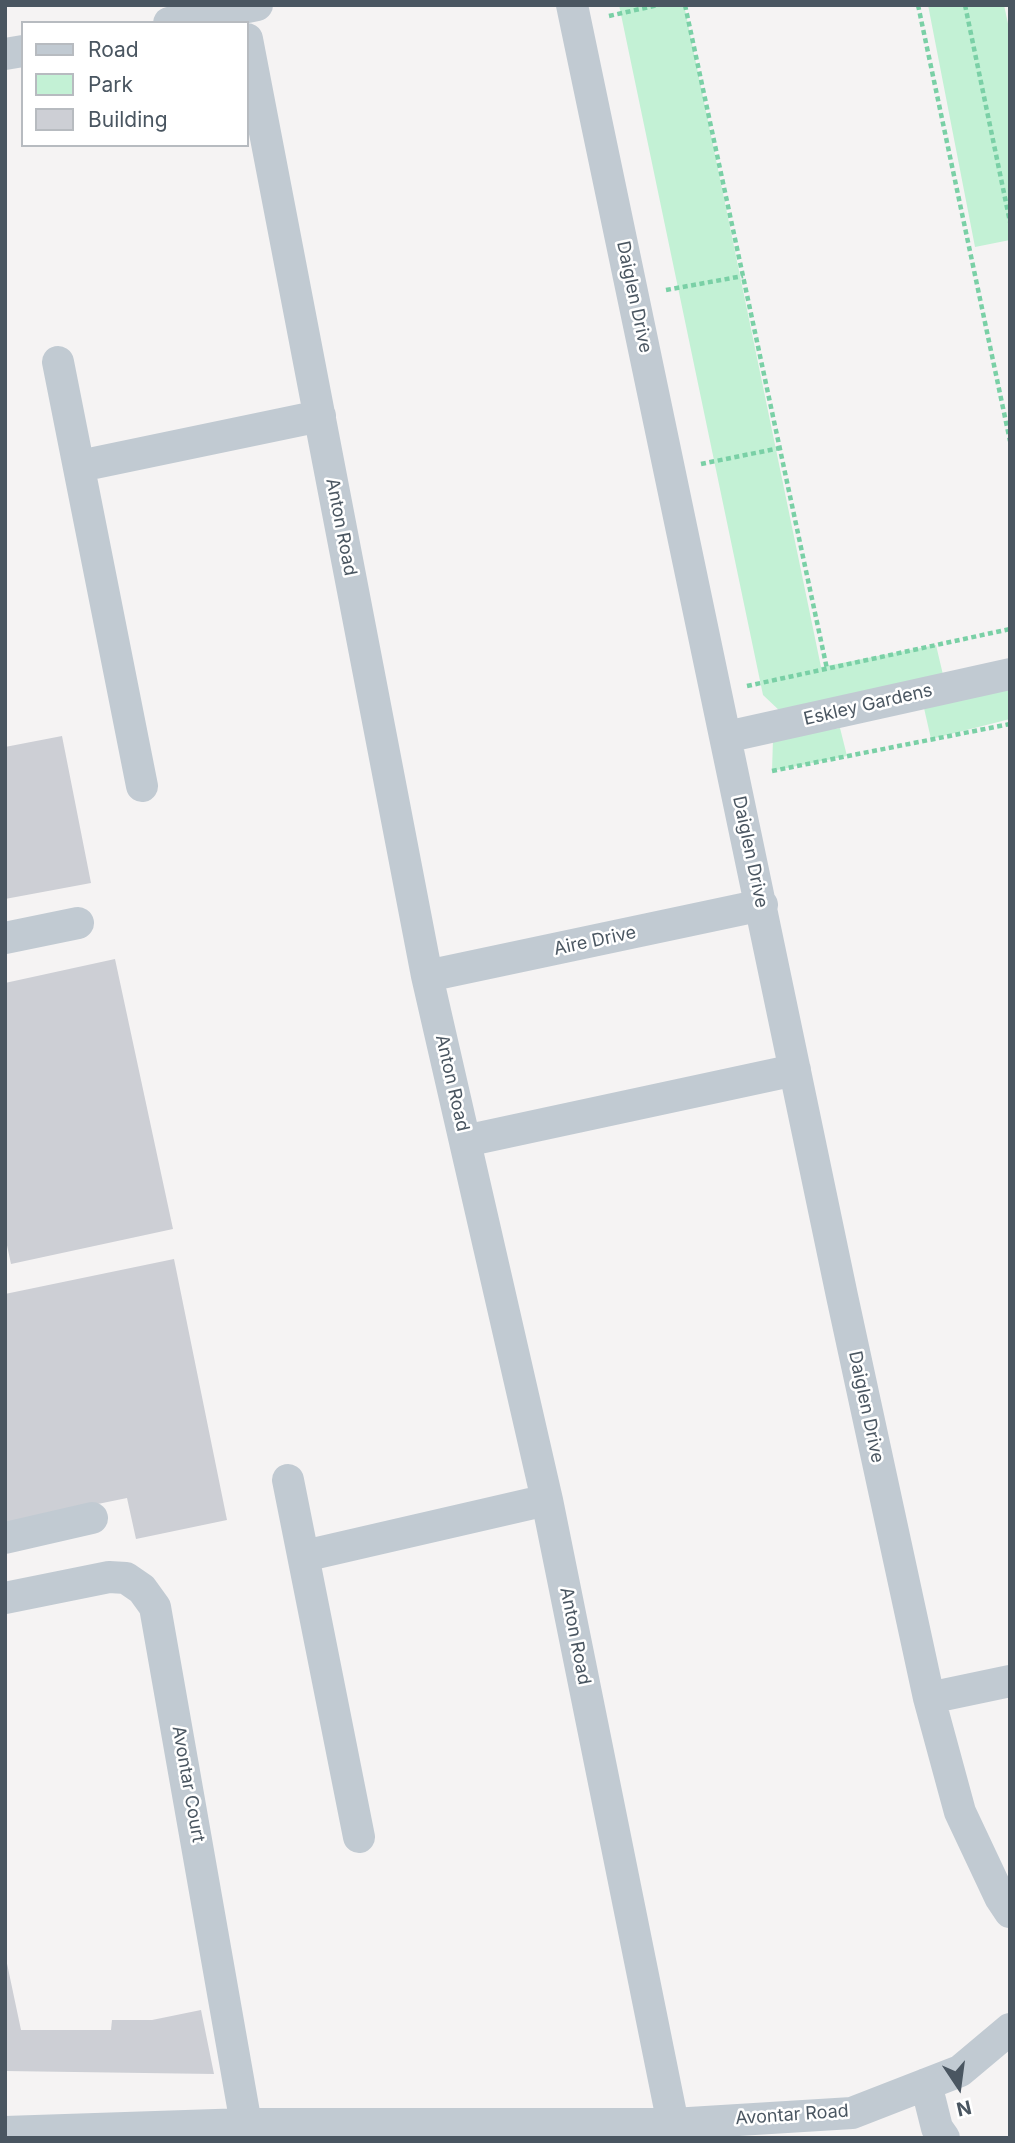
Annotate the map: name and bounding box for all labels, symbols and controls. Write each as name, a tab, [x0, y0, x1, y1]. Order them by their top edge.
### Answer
legend	[21, 21, 248, 147]
text: Road	[88, 37, 139, 62]
text: Park	[88, 72, 133, 97]
text: Building	[88, 107, 168, 132]
street label: Daiglen Drive	[612, 239, 656, 355]
street label: Anton Road	[321, 477, 361, 577]
street label: Eskley Gardens	[801, 680, 935, 730]
street label: Daiglen Drive	[728, 794, 772, 910]
street label: Aire Drive	[552, 922, 638, 960]
street label: Anton Road	[430, 1032, 474, 1134]
street label: Daiglen Drive	[844, 1349, 888, 1465]
street label: Anton Road	[555, 1586, 595, 1686]
street label: Avontar Court	[167, 1724, 209, 1844]
north arrow	[924, 2052, 994, 2122]
text: N	[954, 2095, 973, 2121]
street label: Avontar Road	[735, 2100, 849, 2130]

